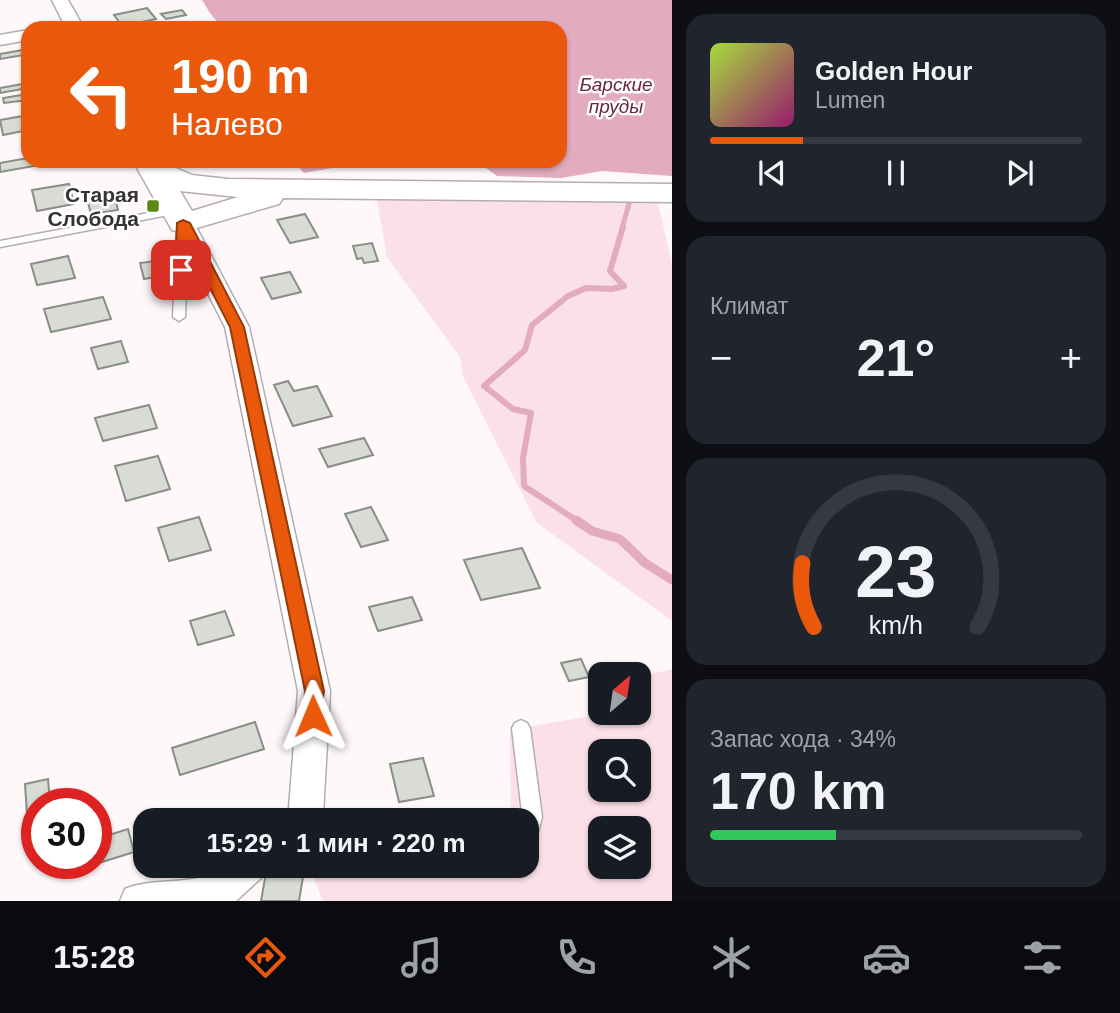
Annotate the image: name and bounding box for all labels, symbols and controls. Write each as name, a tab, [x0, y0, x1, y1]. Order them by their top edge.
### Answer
icon: left	[56, 49, 147, 140]
text: 190 m	[171, 49, 310, 103]
text: Golden Hour	[815, 56, 972, 86]
water label: Барские пруды	[579, 74, 653, 117]
text: Lumen	[815, 87, 885, 113]
text: Налево	[171, 106, 283, 142]
icon: previous	[753, 154, 791, 192]
icon: pause	[877, 154, 915, 192]
icon: next	[1001, 154, 1039, 192]
place label: Старая Слобода	[47, 183, 139, 230]
marker: Старая Слобода	[145, 198, 161, 214]
pin	[151, 240, 211, 300]
icon: arrive	[162, 251, 200, 289]
text: Климат	[710, 293, 788, 319]
text: 21°	[857, 329, 935, 387]
text: −	[710, 337, 732, 379]
text: +	[1060, 337, 1082, 379]
text: 23	[856, 532, 936, 613]
text: km/h	[869, 611, 923, 639]
north arrow	[588, 662, 651, 724]
map controls	[588, 662, 651, 879]
position arrow	[276, 679, 350, 753]
text: Запас хода · 34%	[710, 726, 896, 752]
button: search	[588, 739, 651, 802]
text: 170 km	[710, 762, 886, 820]
speed limit sign: 30	[21, 788, 112, 879]
button: layers	[588, 816, 651, 879]
text: 15:29 · 1 мин · 220 m	[206, 828, 466, 858]
icon: directions	[241, 933, 290, 982]
icon: music	[397, 933, 446, 982]
icon: phone	[552, 933, 601, 982]
icon: climate	[707, 933, 756, 982]
icon: car	[862, 933, 911, 982]
icon: filters	[1018, 933, 1067, 982]
text: 15:28	[53, 939, 135, 975]

